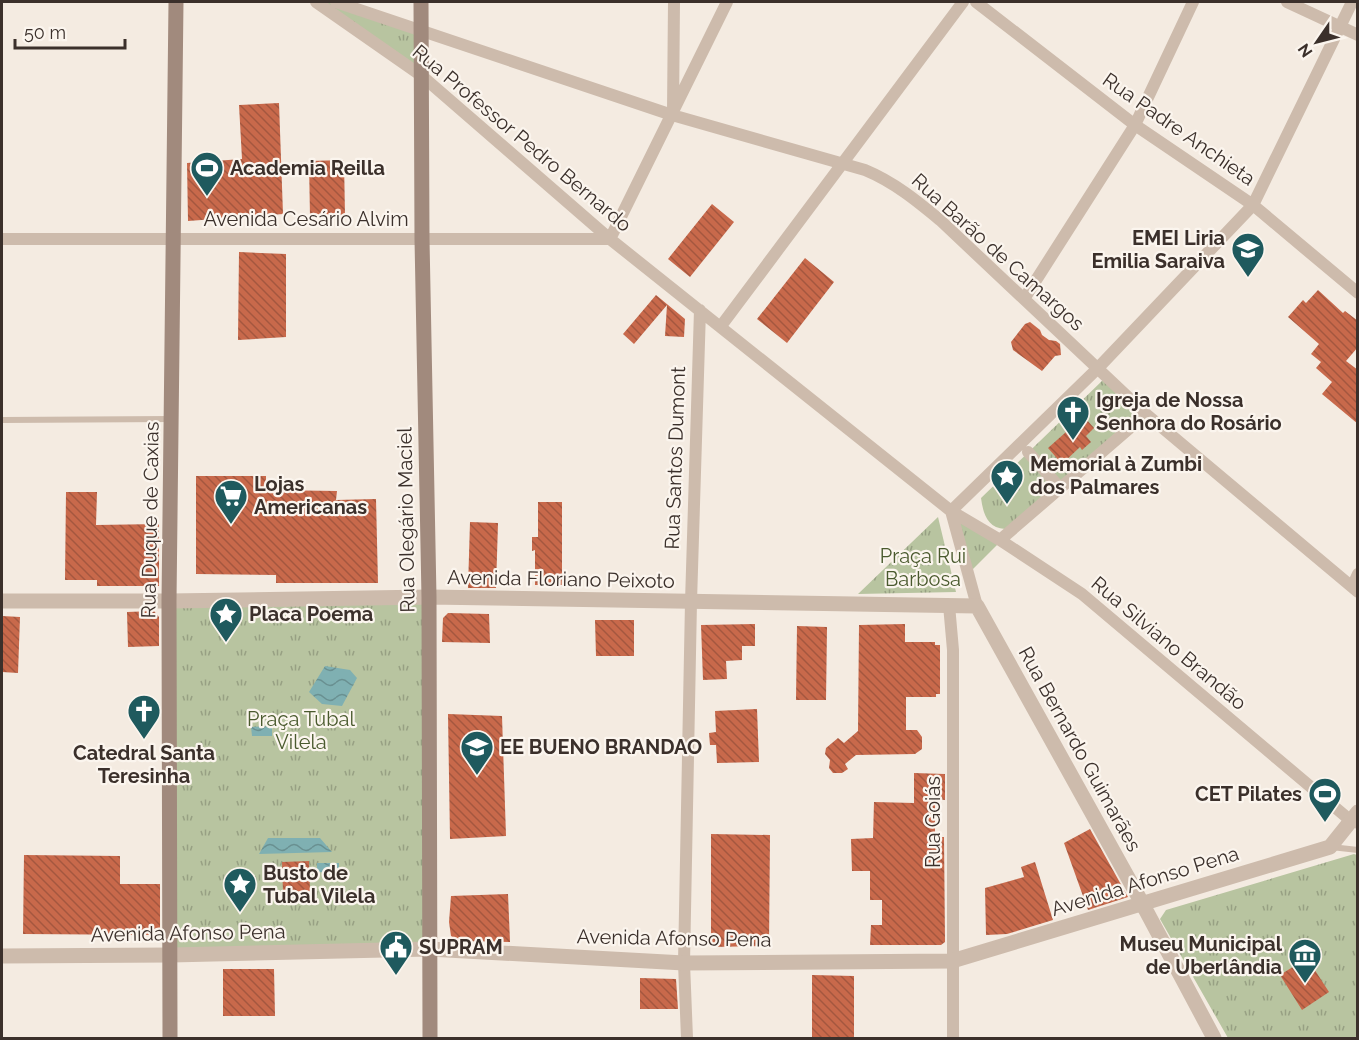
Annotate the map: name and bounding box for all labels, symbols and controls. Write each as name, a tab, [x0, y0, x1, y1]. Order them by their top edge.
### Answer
scale bar	[15, 12, 124, 50]
north arrow	[1287, 12, 1347, 72]
text: 50 m	[24, 22, 66, 43]
street label: Rua Professor Pedro Bernardo	[408, 39, 636, 237]
text: N	[1294, 40, 1316, 61]
street label: Rua Padre Anchieta	[1098, 67, 1260, 191]
sports icon: Academia Reilla	[189, 150, 225, 197]
place label: Academia Reilla	[230, 156, 385, 180]
street label: Rua Barão de Camargos	[907, 168, 1089, 336]
street label: Avenida Cesário Alvim	[203, 207, 409, 231]
place label: EMEI Liria Emilia Saraiva	[1091, 226, 1225, 273]
school or university icon: EMEI Liria Emilia Saraiva	[1230, 231, 1266, 278]
street label: Rua Santos Dumont	[660, 366, 690, 550]
place label: Igreja de Nossa Senhora do Rosário	[1096, 388, 1282, 435]
church icon: Igreja de Nossa Senhora do Rosário	[1055, 394, 1091, 441]
street label: Rua Duque de Caxias	[136, 421, 164, 619]
street label: Rua Olegário Maciel	[392, 427, 420, 613]
place label: Memorial à Zumbi dos Palmares	[1030, 452, 1202, 499]
place icon: Memorial à Zumbi dos Palmares	[989, 458, 1025, 505]
place label: Lojas Americanas	[254, 472, 367, 519]
supermarket icon: Lojas Americanas	[213, 478, 249, 525]
park label: Praça Rui Barbosa	[880, 544, 966, 591]
street label: Avenida Floriano Peixoto	[447, 565, 675, 593]
street label: Rua Silviano Brandão	[1087, 571, 1251, 715]
place icon: Placa Poema	[208, 596, 244, 643]
place label: Placa Poema	[249, 602, 373, 626]
street label: Rua Bernardo Guimarães	[1014, 642, 1146, 856]
church icon: Catedral Santa Teresinha	[126, 693, 162, 740]
park label: Praça Tubal Vilela	[247, 707, 355, 754]
school or university icon: EE BUENO BRANDAO	[459, 729, 495, 776]
place label: EE BUENO BRANDAO	[500, 735, 702, 759]
place label: Catedral Santa Teresinha	[73, 741, 215, 788]
street label: Rua Goiás	[921, 776, 945, 868]
sports icon: CET Pilates	[1307, 776, 1343, 823]
place label: CET Pilates	[1195, 782, 1302, 806]
street label: Avenida Afonso Pena	[1048, 841, 1242, 921]
place label: Busto de Tubal Vilela	[263, 861, 375, 908]
place icon: Busto de Tubal Vilela	[222, 866, 258, 913]
street label: Avenida Afonso Pena	[90, 919, 286, 947]
street label: Avenida Afonso Pena	[576, 924, 772, 952]
public building icon: SUPRAM	[378, 929, 414, 976]
place label: Museu Municipal de Uberlândia	[1120, 932, 1283, 979]
place label: SUPRAM	[419, 935, 503, 959]
museum icon: Museu Municipal de Uberlândia	[1287, 937, 1323, 984]

